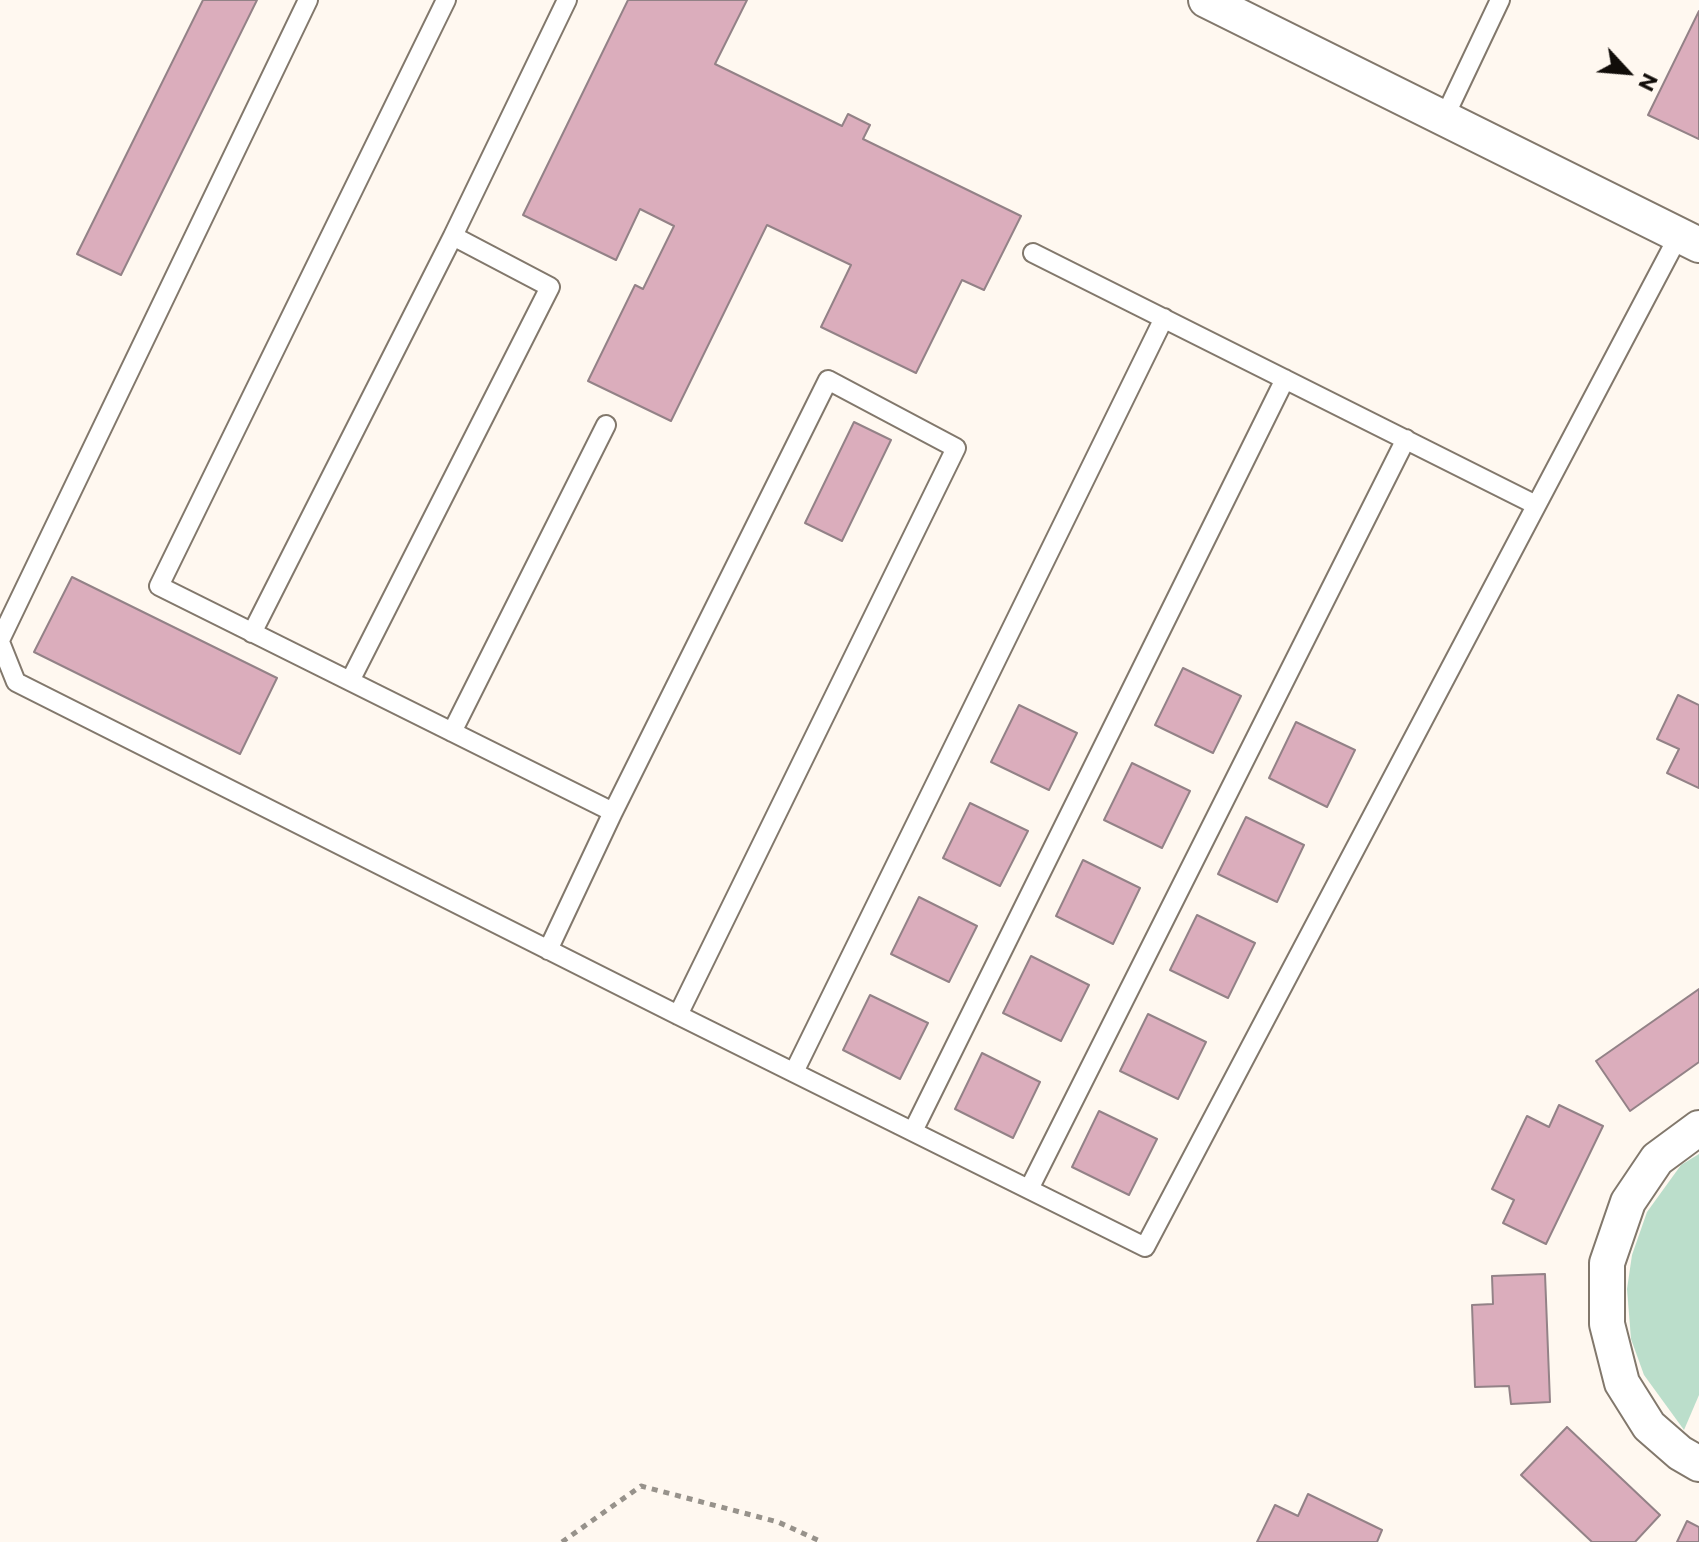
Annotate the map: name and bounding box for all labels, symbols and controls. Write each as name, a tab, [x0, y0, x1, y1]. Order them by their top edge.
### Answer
north arrow	[1587, 32, 1667, 112]
text: N	[1633, 69, 1665, 96]

